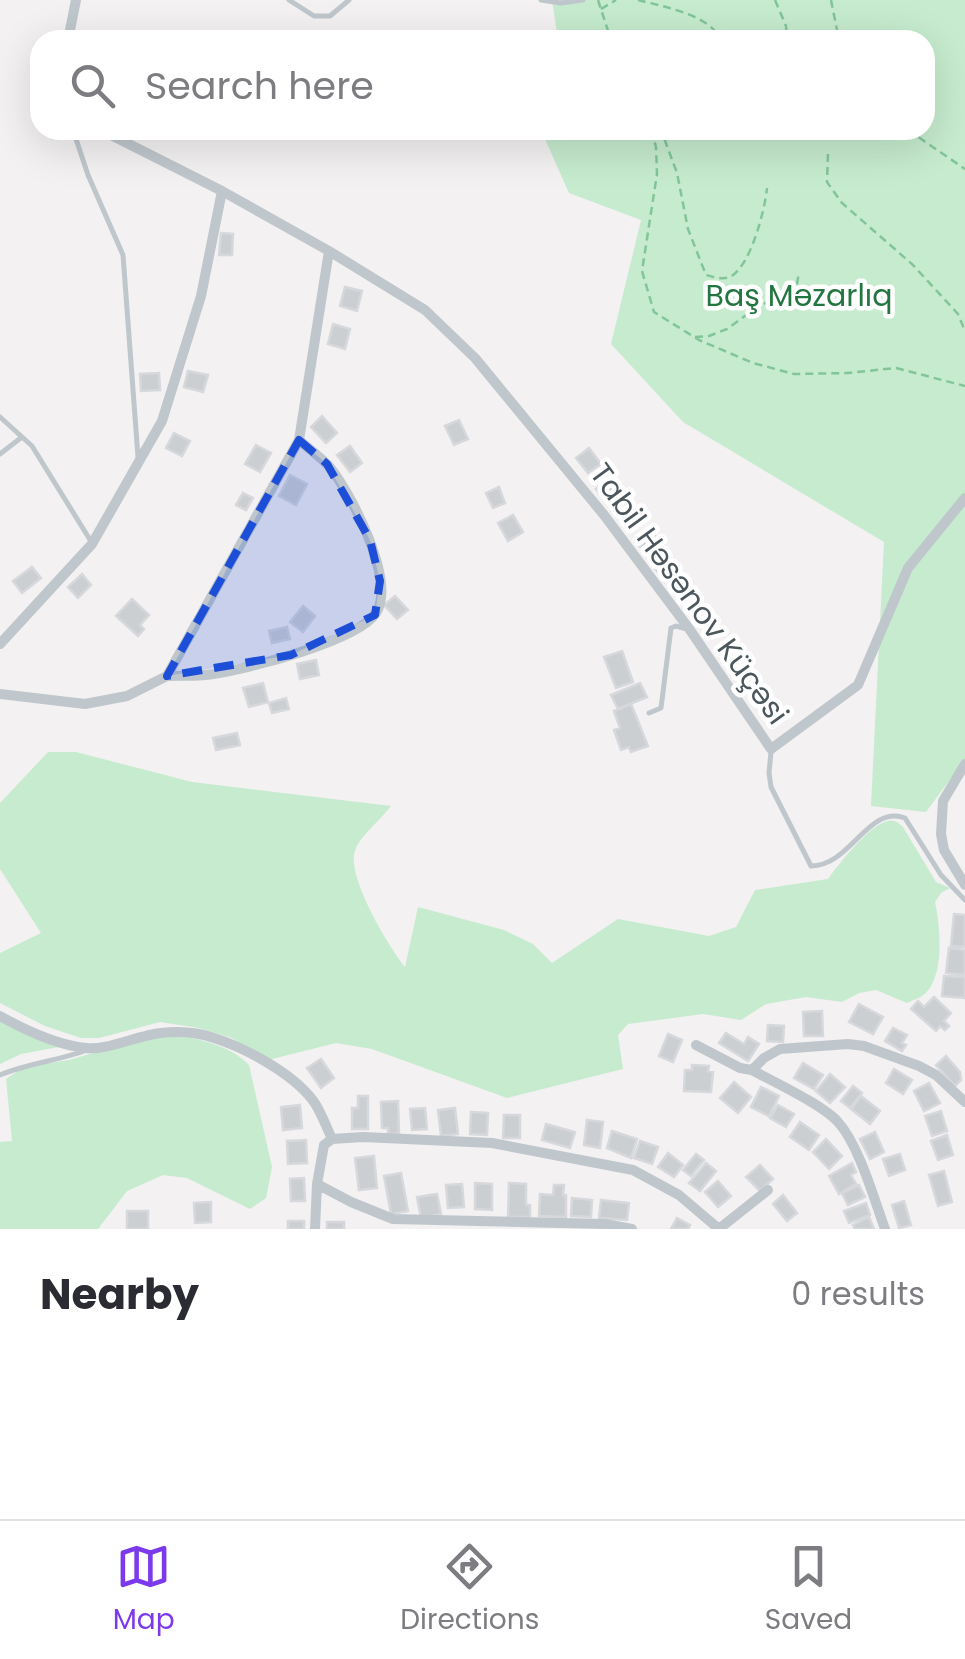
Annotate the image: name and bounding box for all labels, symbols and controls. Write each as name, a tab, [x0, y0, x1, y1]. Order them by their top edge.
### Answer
search box	[30, 30, 935, 140]
icon: search	[65, 58, 120, 113]
text: Search here	[145, 59, 374, 112]
park label: Baş Məzarlıq	[706, 274, 892, 317]
street label: Tabil Həsənov Küçəsi	[580, 454, 799, 733]
text: Nearby	[40, 1265, 199, 1324]
text: 0 results	[791, 1271, 925, 1316]
tab: Map	[113, 1539, 175, 1641]
tab: Directions	[400, 1539, 539, 1641]
tab: Saved	[765, 1539, 852, 1641]

